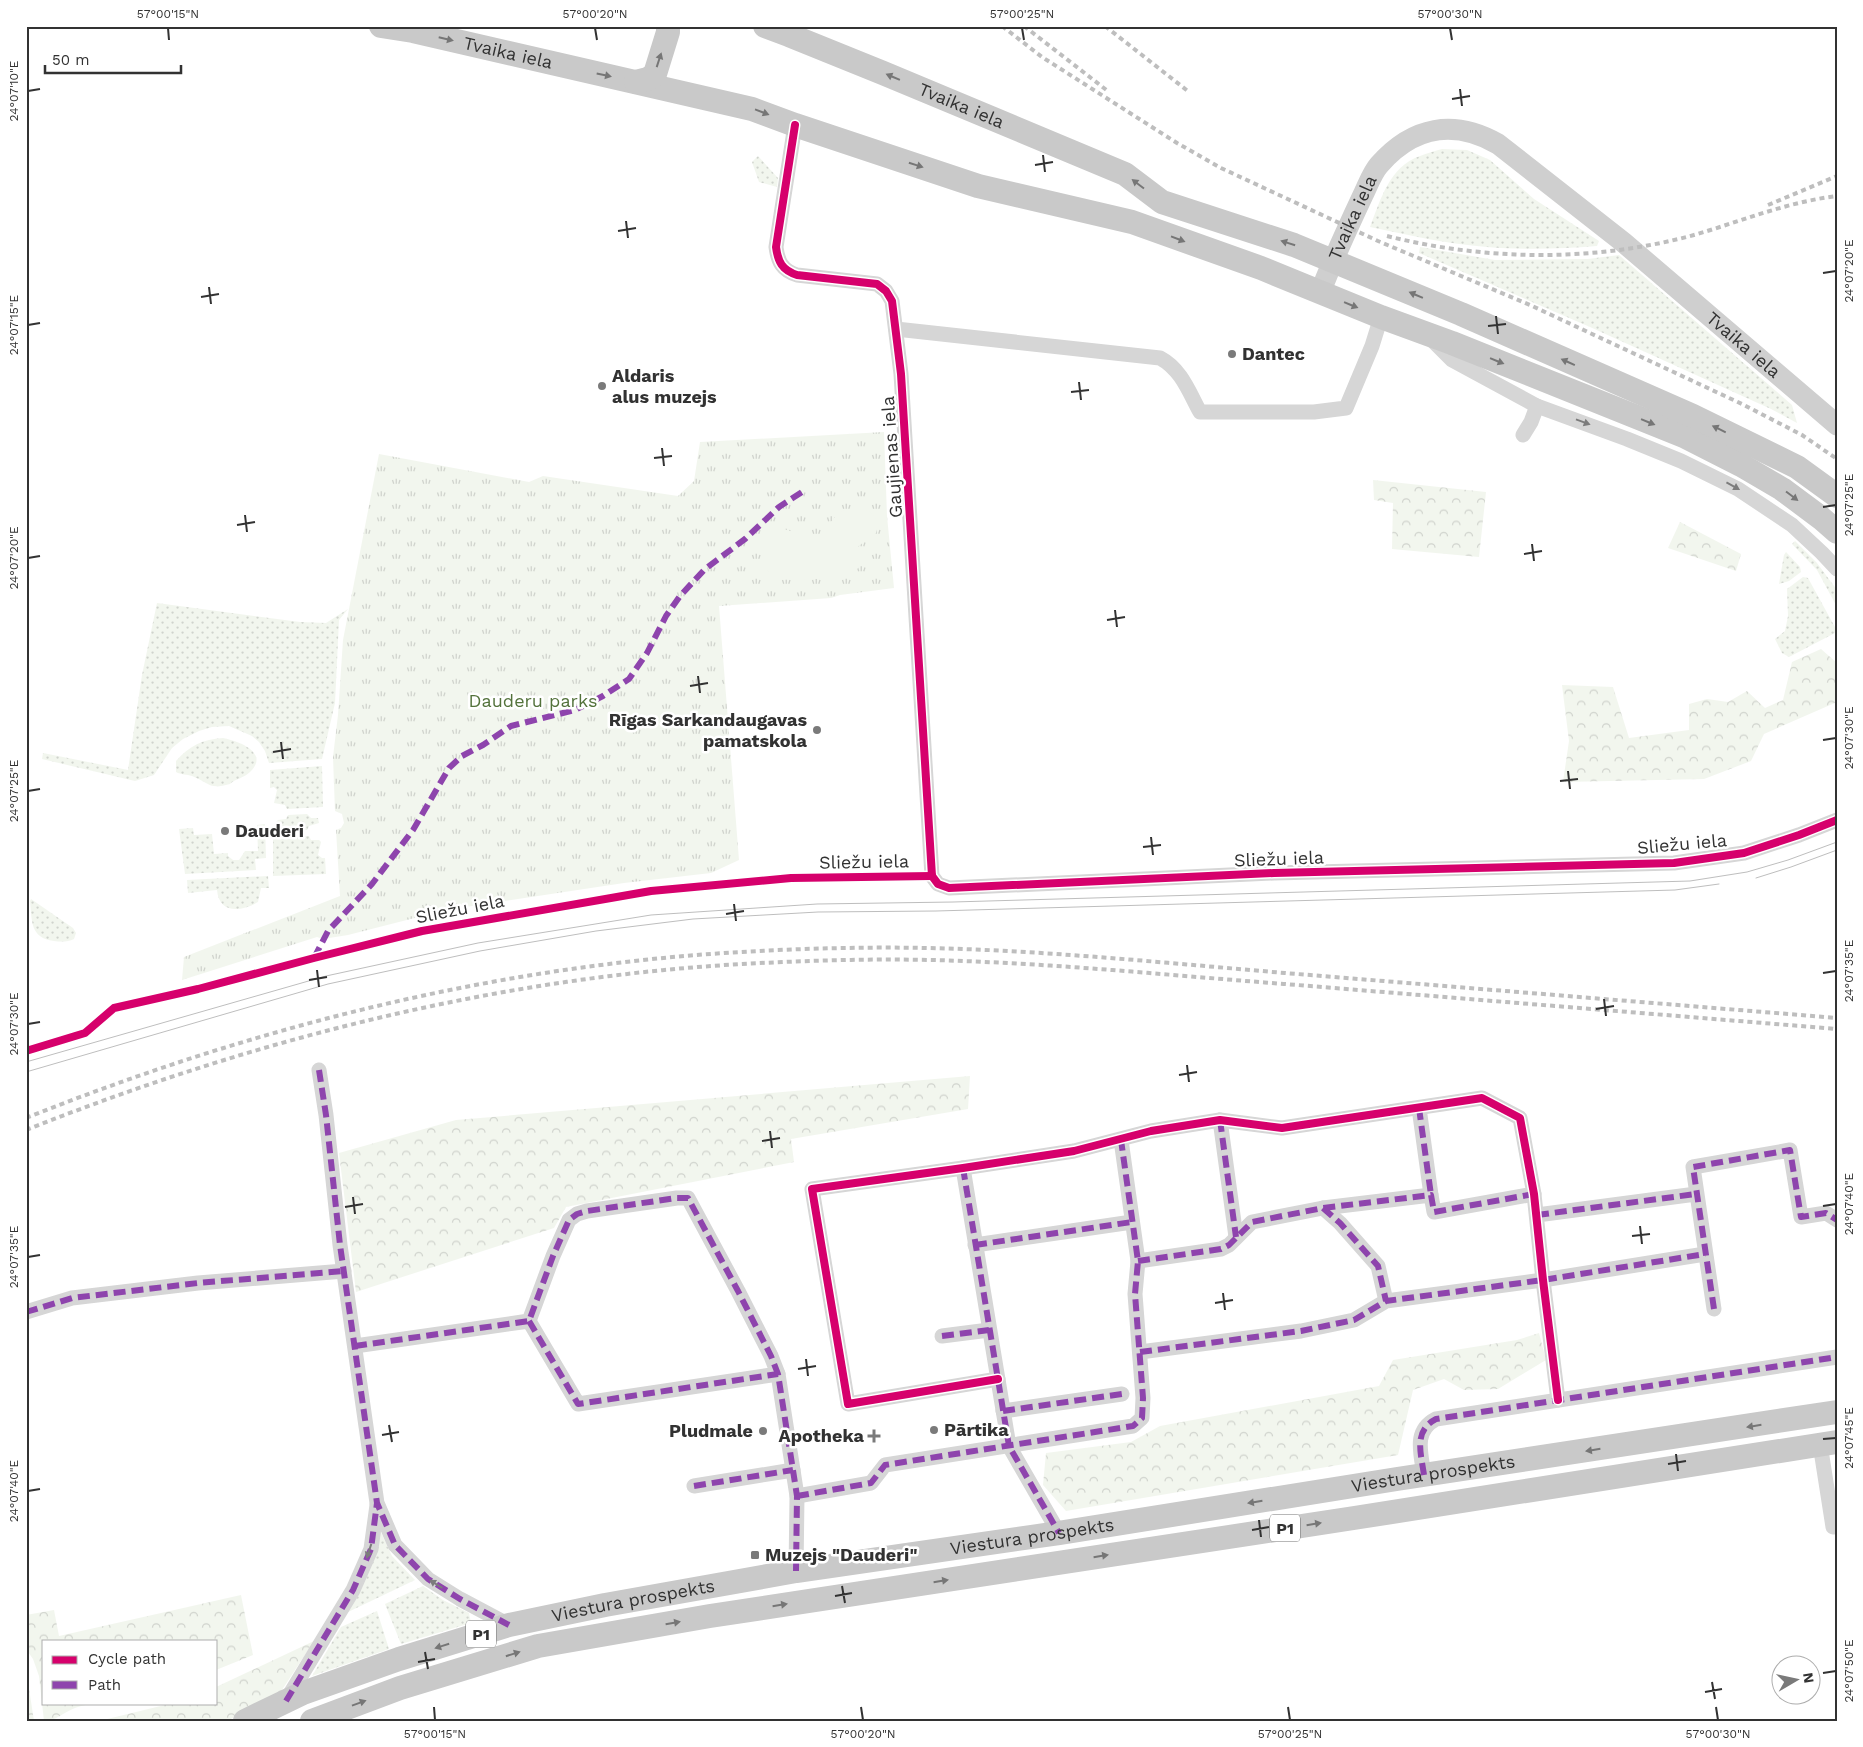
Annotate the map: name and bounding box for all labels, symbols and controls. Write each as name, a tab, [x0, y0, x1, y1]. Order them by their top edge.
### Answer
text: 57°00'15"N	[137, 7, 199, 21]
text: 57°00'20"N	[562, 7, 628, 21]
text: 57°00'25"N	[990, 7, 1054, 21]
text: 57°00'30"N	[1417, 7, 1483, 21]
street label: Tvaika iela	[462, 32, 555, 73]
one-way arrow	[438, 35, 453, 43]
scale bar	[45, 42, 181, 74]
text: 50 m	[52, 51, 89, 69]
one-way arrow	[656, 53, 663, 68]
text: 24°07'10"E	[7, 60, 21, 121]
one-way arrow	[596, 72, 612, 80]
one-way arrow	[886, 73, 900, 81]
street label: Tvaika iela	[916, 78, 1008, 132]
one-way arrow	[755, 109, 769, 117]
one-way arrow	[908, 162, 923, 170]
street label: Tvaika iela	[1324, 172, 1381, 263]
one-way arrow	[1131, 179, 1145, 189]
one-way arrow	[1171, 235, 1186, 243]
one-way arrow	[1280, 238, 1295, 246]
text: 24°07'20"E	[1842, 239, 1856, 303]
one-way arrow	[1409, 291, 1423, 299]
text: 24°07'15"E	[7, 294, 21, 355]
one-way arrow	[1343, 302, 1358, 309]
street label: Tvaika iela	[1702, 307, 1785, 382]
place label: Dantec	[1242, 343, 1305, 364]
marker: Dantec	[1226, 348, 1238, 360]
one-way arrow	[1490, 357, 1505, 365]
one-way arrow	[1561, 357, 1575, 365]
place label: Aldaris alus muzejs	[612, 365, 717, 407]
marker: Aldaris alus muzejs	[596, 380, 608, 392]
street label: Gaujienas iela	[877, 395, 906, 519]
one-way arrow	[1641, 418, 1655, 426]
one-way arrow	[1576, 419, 1591, 426]
one-way arrow	[1712, 425, 1726, 433]
text: 24°07'25"E	[1842, 473, 1856, 536]
one-way arrow	[1725, 482, 1740, 490]
one-way arrow	[1785, 491, 1799, 501]
text: 24°07'20"E	[7, 526, 21, 590]
park label: Dauderu parks	[469, 690, 597, 711]
text: 24°07'30"E	[1842, 706, 1856, 770]
place label: Rīgas Sarkandaugavas pamatskola	[609, 709, 808, 751]
marker: Rīgas Sarkandaugavas pamatskola	[811, 724, 823, 736]
text: 24°07'25"E	[7, 759, 21, 822]
place label: Dauderi	[235, 820, 304, 841]
marker: Dauderi	[219, 825, 231, 837]
street label: Sliežu iela	[1636, 829, 1728, 858]
street label: Sliežu iela	[1234, 846, 1324, 871]
street label: Sliežu iela	[819, 850, 909, 873]
street label: Sliežu iela	[414, 890, 506, 927]
text: 24°07'35"E	[1842, 939, 1856, 1002]
text: 24°07'30"E	[7, 992, 21, 1056]
text: 24°07'40"E	[1842, 1172, 1856, 1235]
text: 24°07'35"E	[7, 1225, 21, 1288]
text: 24°07'45"E	[1842, 1407, 1856, 1469]
place label: Pārtika	[944, 1419, 1009, 1440]
place label: Pludmale	[669, 1420, 753, 1441]
one-way arrow	[1746, 1422, 1762, 1430]
marker: Pārtika	[928, 1424, 940, 1436]
marker: Pludmale	[757, 1425, 769, 1437]
place label: Apotheka	[779, 1425, 865, 1446]
marker: Apotheka	[868, 1430, 880, 1442]
one-way arrow	[1585, 1446, 1601, 1454]
street label: Viestura prospekts	[1350, 1450, 1517, 1496]
text: 24°07'40"E	[7, 1459, 21, 1522]
one-way arrow	[1247, 1498, 1263, 1506]
street label: Viestura prospekts	[949, 1513, 1116, 1559]
road number: P1	[1270, 1515, 1300, 1542]
one-way arrow	[1306, 1519, 1322, 1527]
one-way arrow	[365, 1544, 373, 1559]
place label: Muzejs "Dauderi"	[765, 1544, 917, 1565]
marker: Muzejs "Dauderi"	[749, 1549, 761, 1561]
one-way arrow	[1094, 1552, 1110, 1560]
street label: Viestura prospekts	[550, 1575, 716, 1626]
one-way arrow	[933, 1577, 949, 1585]
one-way arrow	[430, 1579, 443, 1589]
one-way arrow	[773, 1601, 789, 1609]
one-way arrow	[665, 1618, 681, 1626]
road number: P1	[466, 1620, 496, 1648]
text: 24°07'50"E	[1842, 1639, 1856, 1703]
legend	[42, 1640, 218, 1704]
one-way arrow	[434, 1642, 449, 1650]
one-way arrow	[506, 1649, 521, 1657]
text: Cycle path	[88, 1650, 166, 1668]
north arrow	[1770, 1654, 1820, 1704]
text: N	[1800, 1672, 1818, 1684]
text: Path	[88, 1676, 121, 1694]
one-way arrow	[351, 1699, 366, 1706]
text: 57°00'15"N	[404, 1727, 466, 1741]
text: 57°00'20"N	[830, 1727, 896, 1741]
text: 57°00'25"N	[1258, 1727, 1322, 1741]
text: 57°00'30"N	[1685, 1727, 1751, 1741]

